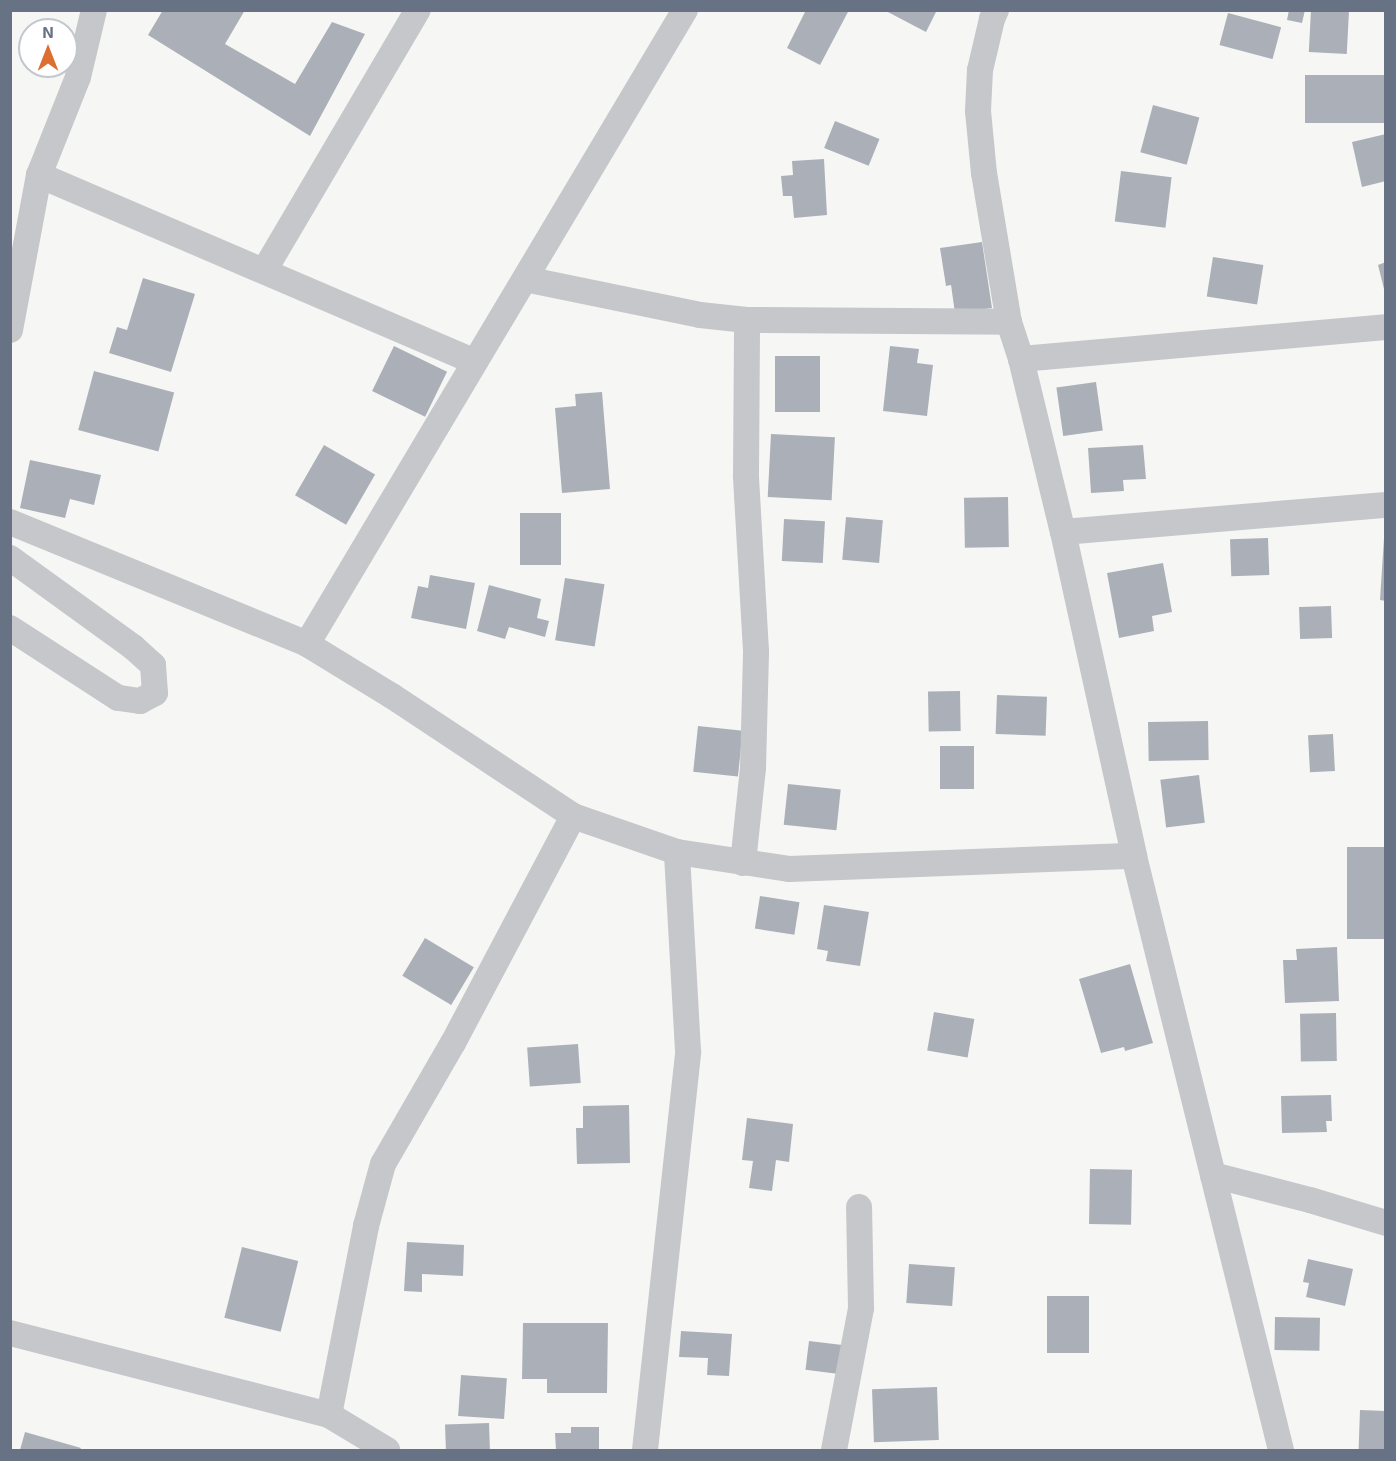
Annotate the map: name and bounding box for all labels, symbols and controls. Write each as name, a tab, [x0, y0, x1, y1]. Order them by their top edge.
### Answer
north arrow	[18, 18, 78, 78]
text: N	[42, 22, 54, 41]

